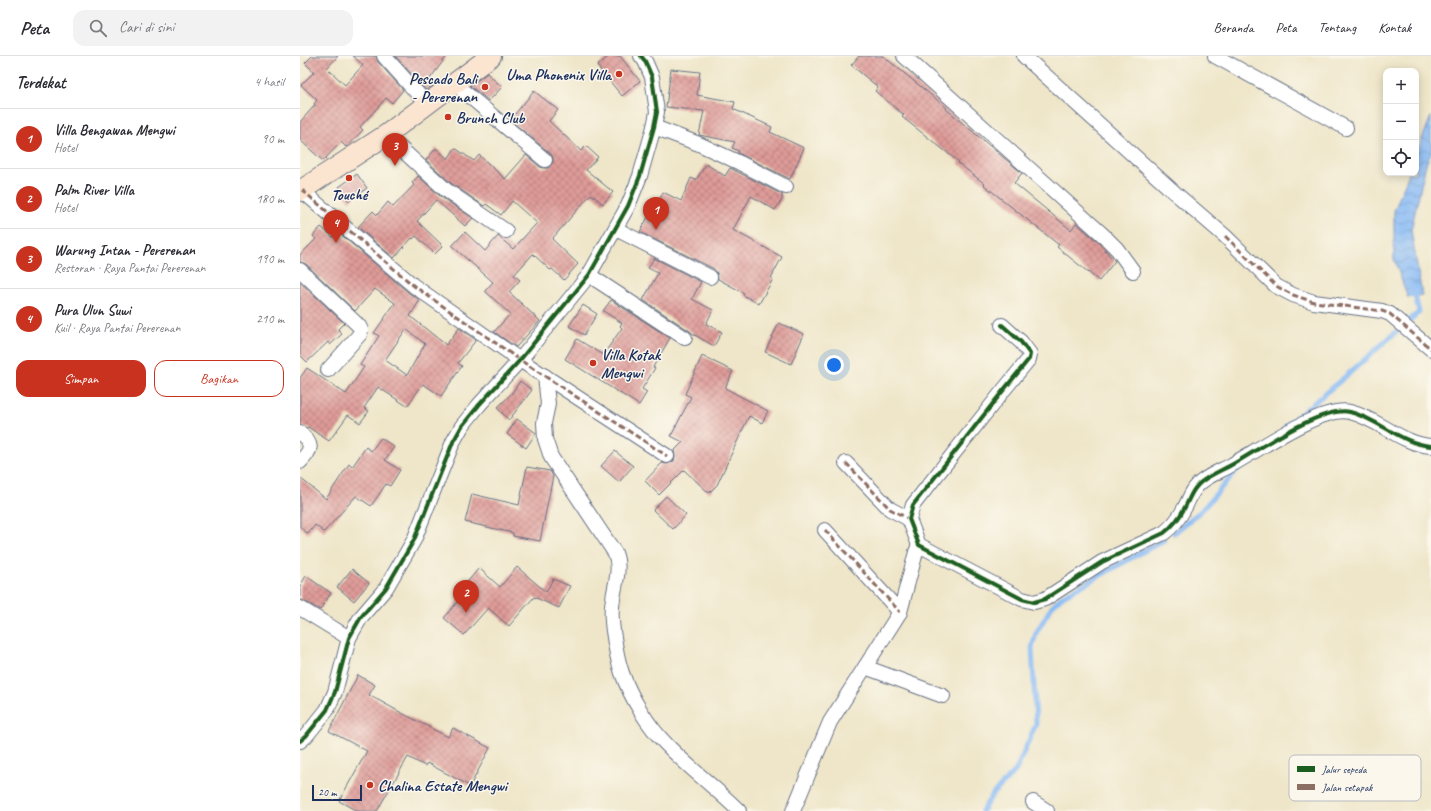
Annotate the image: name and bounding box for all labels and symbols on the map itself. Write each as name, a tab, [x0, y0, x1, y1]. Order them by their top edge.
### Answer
place label: Uma Phonenix Villa	[506, 65, 612, 85]
place label: Pescado Bali - Pererenan	[409, 69, 479, 107]
marker: Uma Phonenix Villa	[614, 69, 624, 79]
marker: Pescado Bali - Pererenan	[480, 82, 490, 92]
place label: Brunch Club	[456, 108, 526, 128]
marker: Brunch Club	[443, 112, 453, 122]
pin: 3	[382, 133, 408, 166]
marker: Touché	[344, 173, 354, 183]
place label: Touché	[331, 185, 370, 205]
pin: 1	[643, 197, 669, 230]
pin: 4	[323, 210, 349, 243]
place label: Villa Kotak Mengwi	[601, 345, 662, 383]
your location	[824, 355, 844, 375]
marker: Villa Kotak Mengwi	[588, 358, 598, 368]
pin: 2	[453, 580, 479, 613]
legend	[1289, 755, 1421, 801]
text: Jalur sepeda	[1321, 762, 1367, 776]
place label: Chalina Estate Mengwi	[378, 776, 509, 796]
marker: Chalina Estate Mengwi	[365, 780, 375, 790]
text: Jalan setapak	[1321, 780, 1373, 794]
scale bar	[312, 783, 362, 802]

